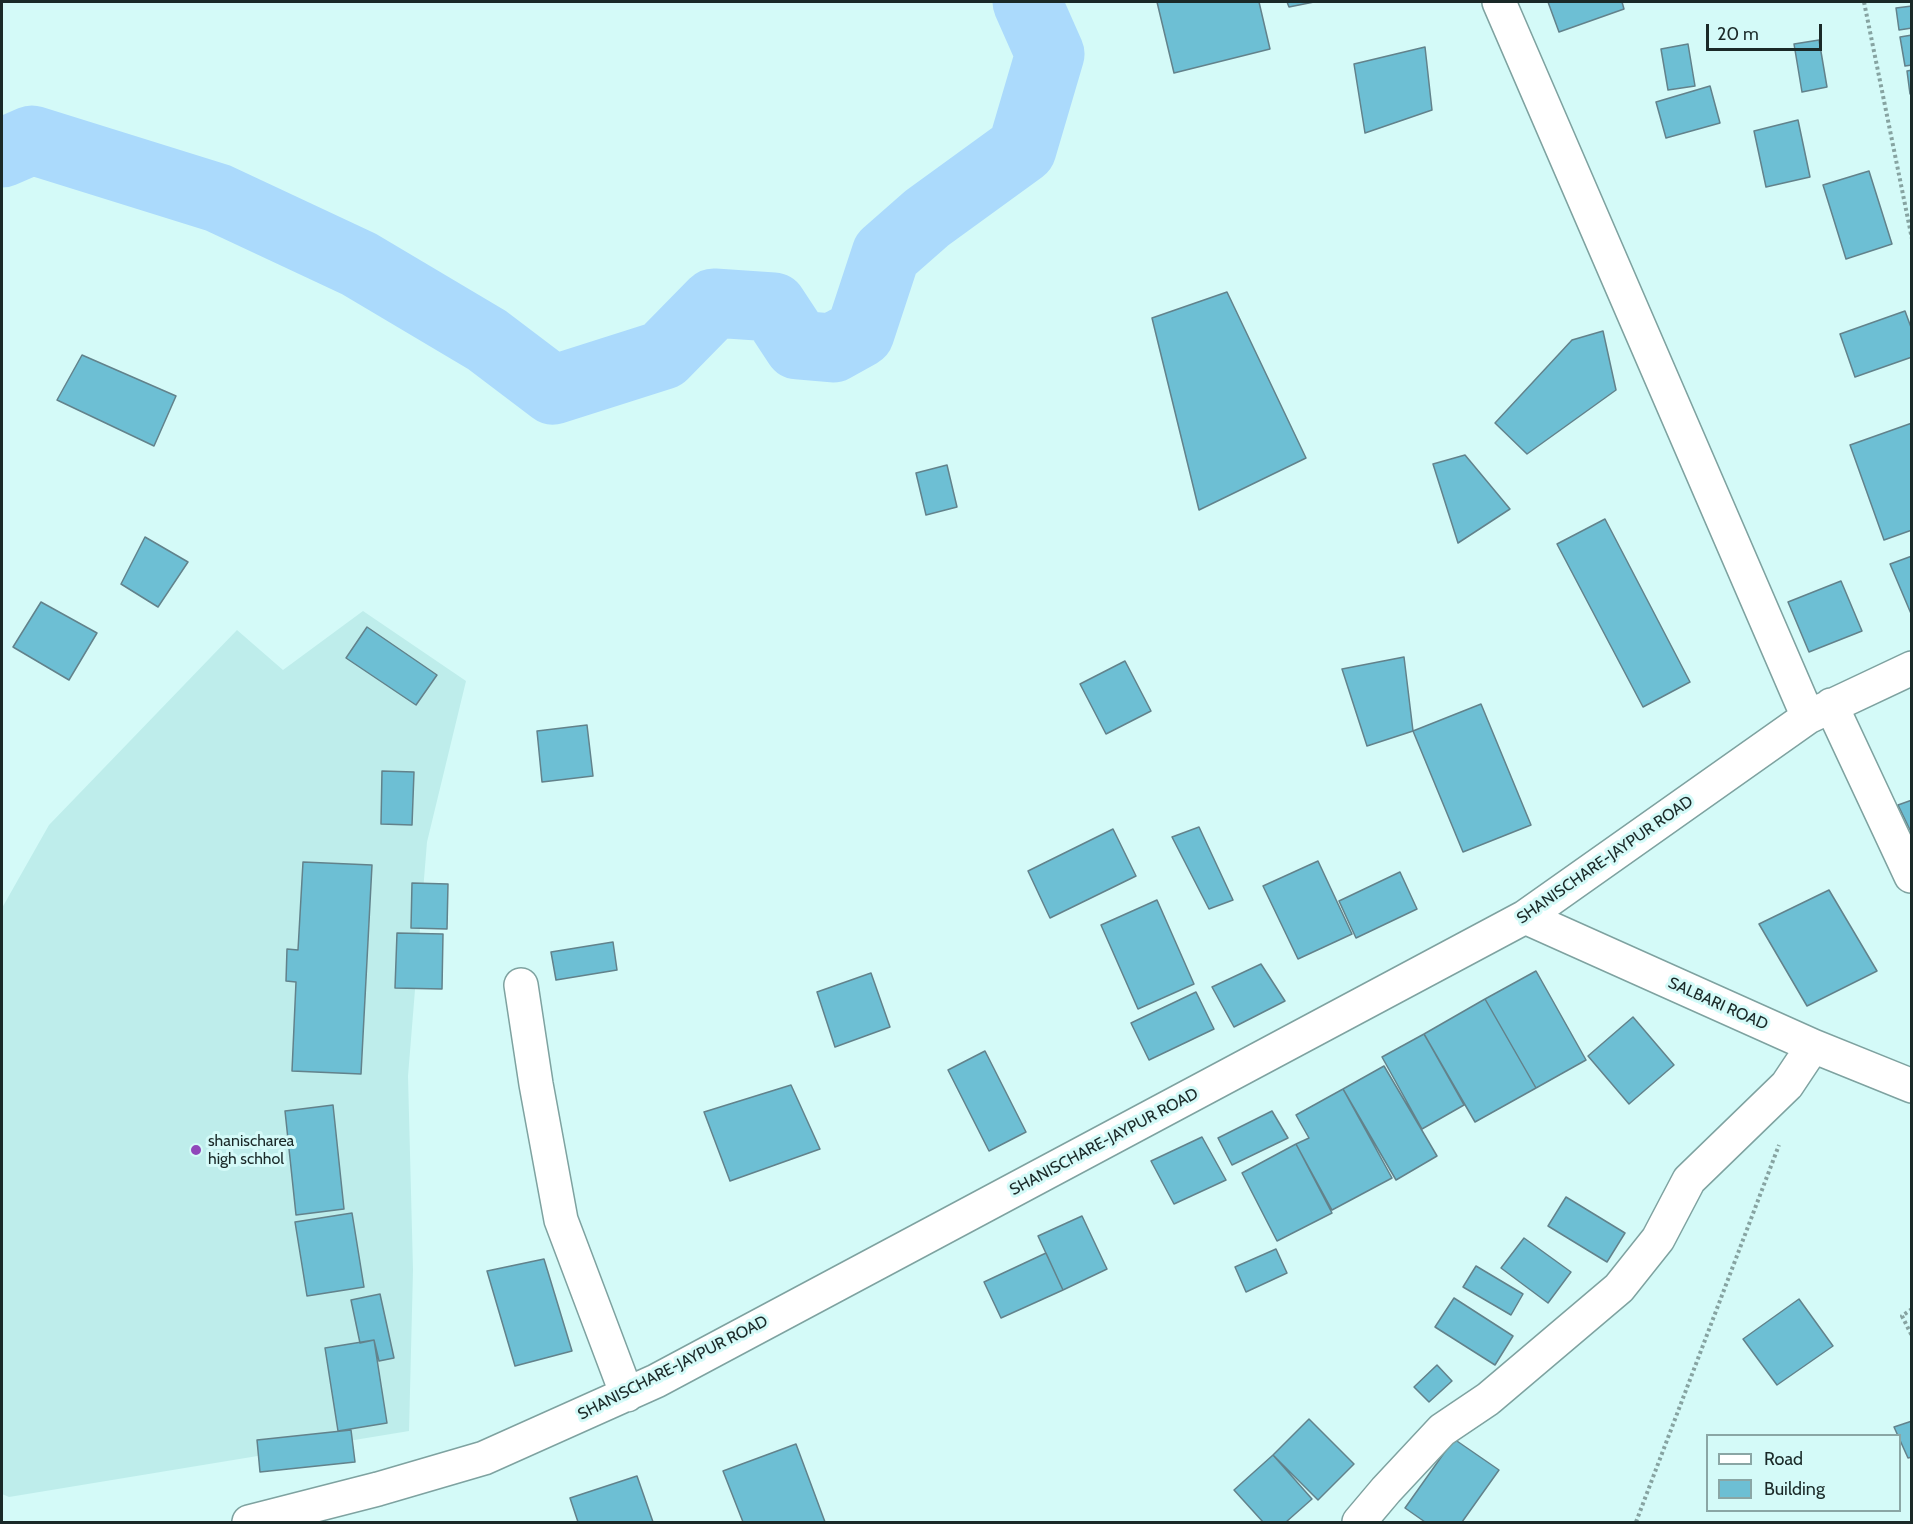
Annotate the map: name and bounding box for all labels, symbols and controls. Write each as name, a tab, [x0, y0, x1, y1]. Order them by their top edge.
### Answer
scale bar	[1709, 12, 1824, 50]
text: 20 m	[1717, 23, 1759, 45]
street label: SHANISCHARE-JAYPUR ROAD	[1513, 792, 1697, 928]
street label: SALBARI ROAD	[1665, 973, 1771, 1035]
street label: SHANISCHARE-JAYPUR ROAD	[1007, 1084, 1201, 1200]
place label: shanischarea high schhol	[208, 1131, 294, 1169]
marker: shanischarea high schhol	[189, 1143, 203, 1157]
street label: SHANISCHARE-JAYPUR ROAD	[575, 1312, 771, 1424]
legend	[1706, 1434, 1901, 1512]
text: Road	[1764, 1448, 1803, 1470]
text: Building	[1764, 1478, 1825, 1500]

